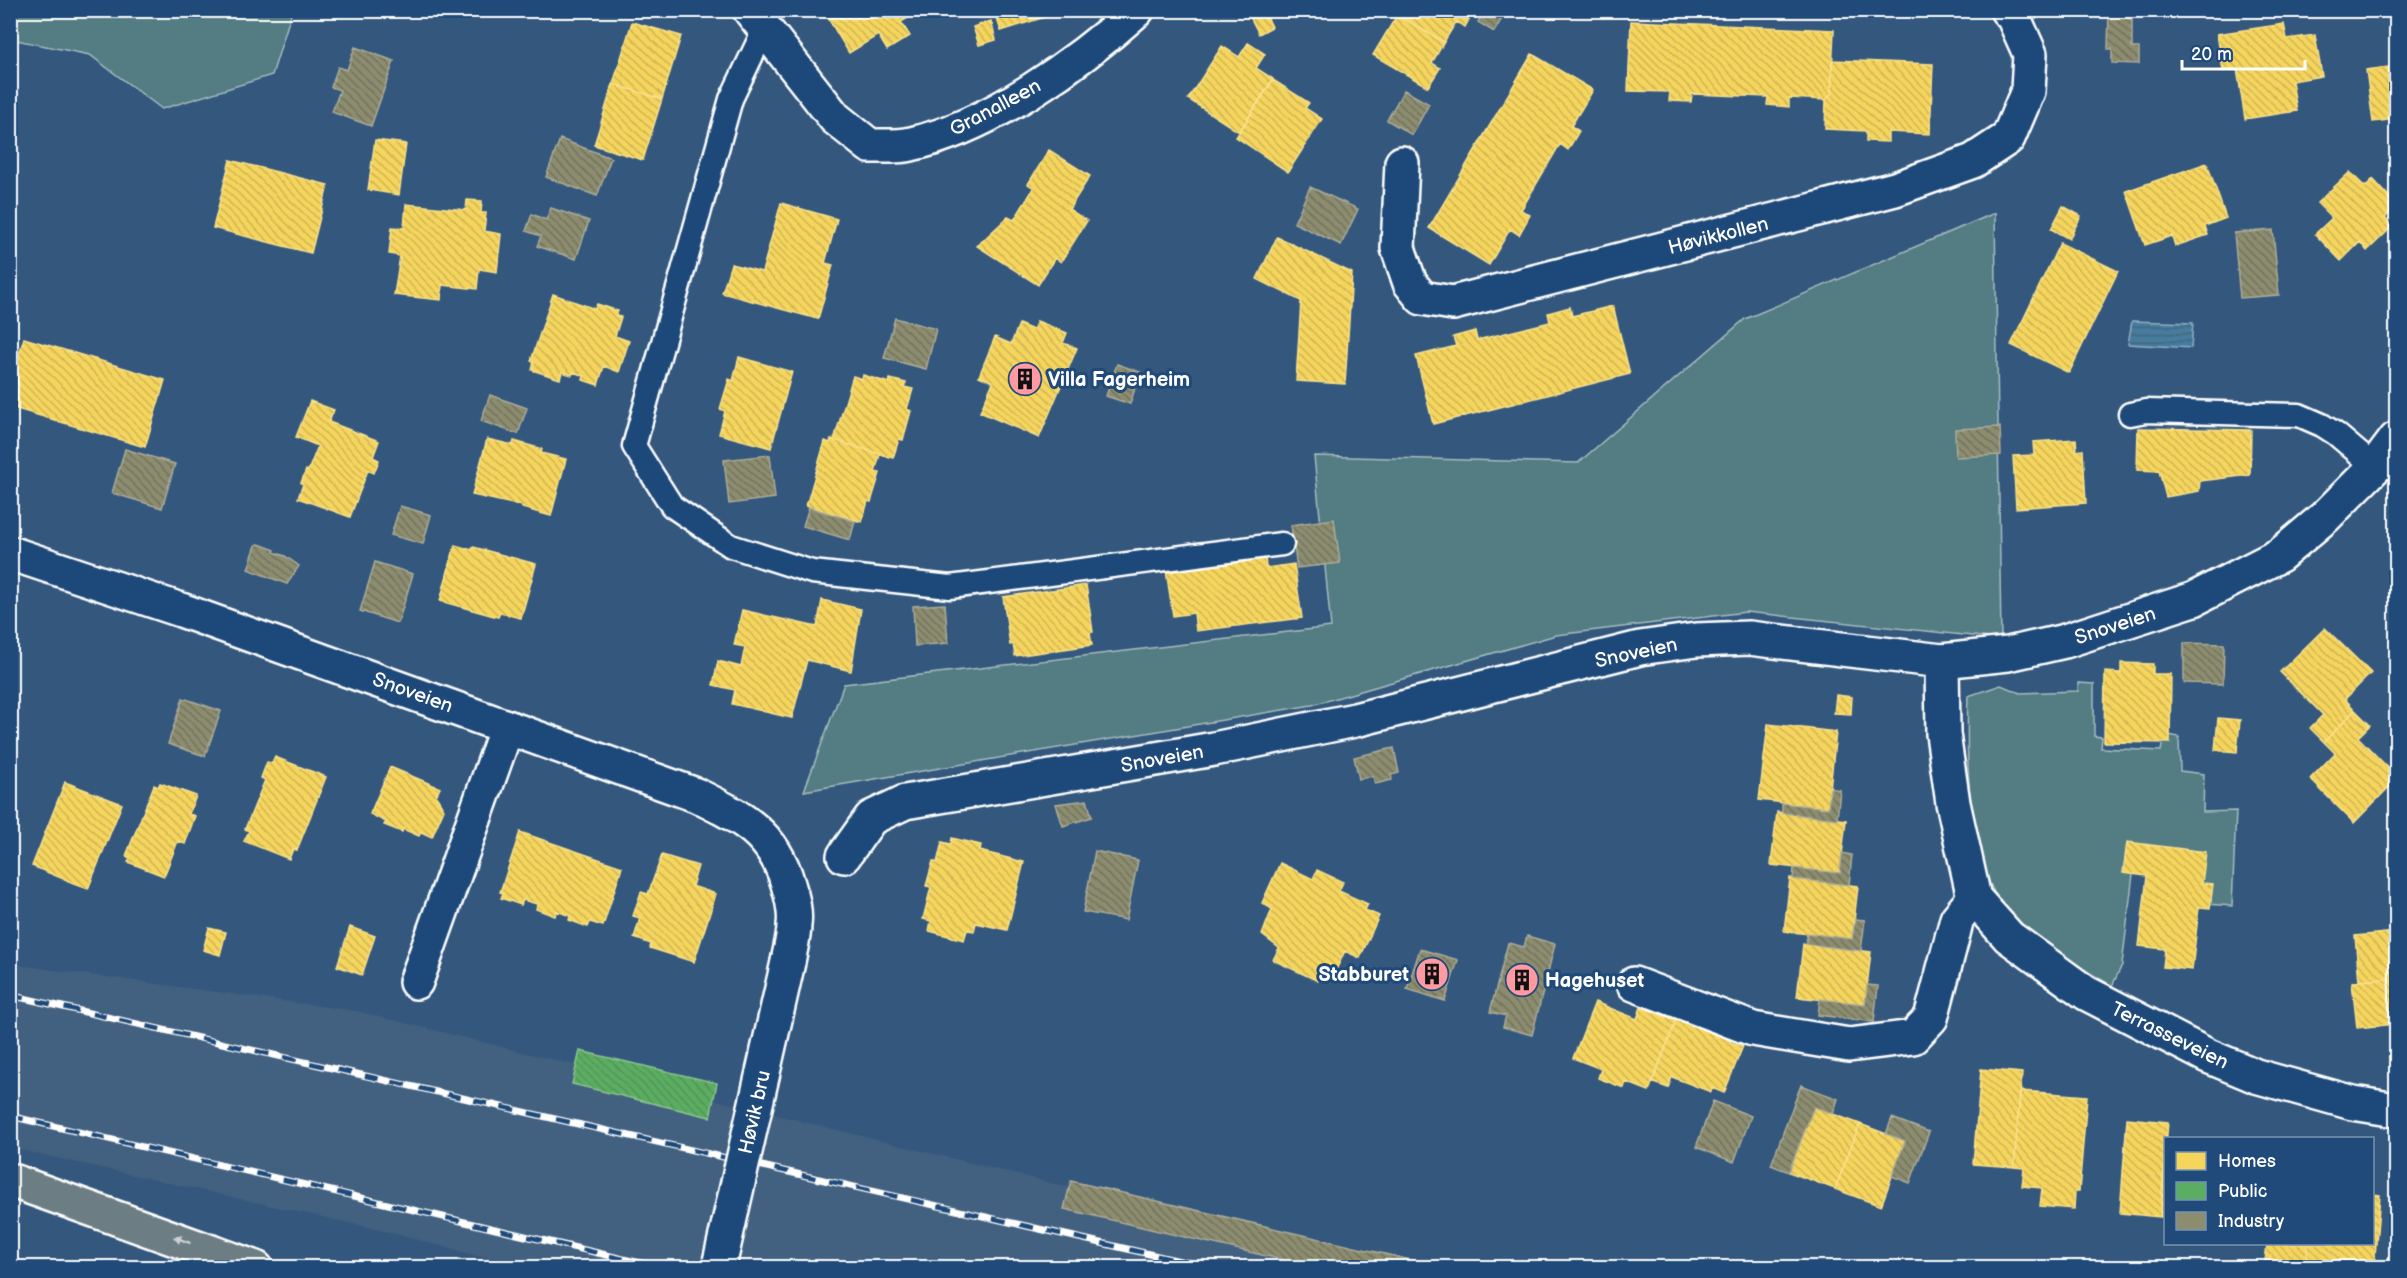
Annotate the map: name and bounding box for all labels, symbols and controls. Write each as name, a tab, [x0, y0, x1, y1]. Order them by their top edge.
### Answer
scale bar	[2182, 33, 2305, 71]
text: 20 m	[2191, 44, 2232, 65]
street label: Granalleen	[946, 74, 1045, 142]
street label: Høvikkollen	[1666, 212, 1771, 260]
building icon: Villa Fagerheim	[1007, 361, 1043, 397]
place label: Villa Fagerheim	[1048, 368, 1190, 392]
street label: Snoveien	[2072, 602, 2159, 650]
street label: Snoveien	[1593, 633, 1680, 673]
street label: Snoveien	[369, 667, 456, 719]
street label: Snoveien	[1119, 740, 1205, 778]
building icon: Stabburet	[1414, 956, 1450, 992]
building icon: Hagehuset	[1504, 962, 1540, 998]
place label: Stabburet	[1319, 963, 1409, 987]
place label: Hagehuset	[1545, 969, 1645, 993]
street label: Terrasseveien	[2107, 997, 2232, 1075]
street label: Høvik bru	[734, 1068, 776, 1156]
legend	[2164, 1137, 2374, 1245]
text: Homes	[2218, 1151, 2276, 1172]
text: Public	[2218, 1181, 2267, 1202]
text: Industry	[2218, 1211, 2285, 1232]
one-way arrow	[173, 1235, 191, 1245]

